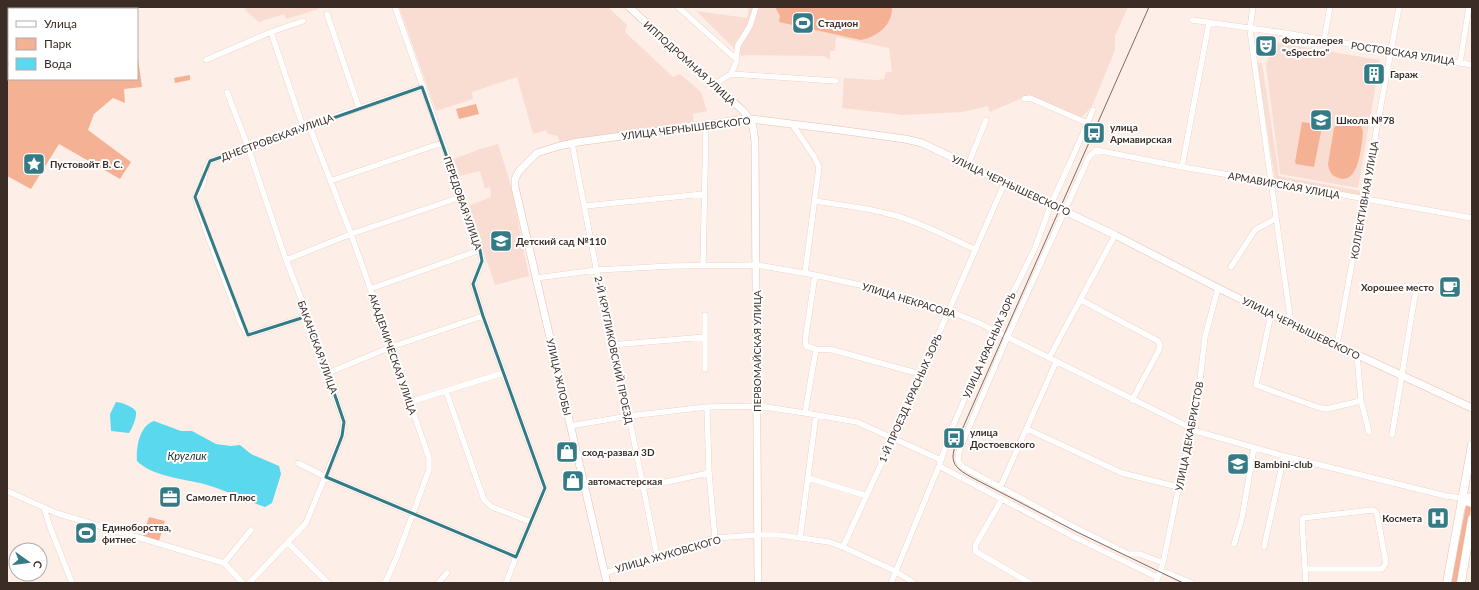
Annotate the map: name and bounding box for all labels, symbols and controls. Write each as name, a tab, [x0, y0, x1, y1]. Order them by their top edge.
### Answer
legend	[8, 8, 138, 80]
sports icon: Стадион	[790, 10, 816, 36]
text: Улица	[44, 16, 77, 31]
place label: Стадион	[818, 17, 858, 29]
street label: ИППОДРОМНАЯ УЛИЦА	[641, 18, 739, 108]
theatre icon: Фотогалерея "eSpectro"	[1253, 33, 1279, 59]
place label: Фотогалерея "eSpectro"	[1282, 34, 1343, 58]
text: Парк	[44, 36, 72, 51]
street label: РОСТОВСКАЯ УЛИЦА	[1350, 39, 1456, 67]
text: Вода	[44, 56, 72, 71]
building icon: Гараж	[1361, 61, 1387, 87]
place label: Гараж	[1390, 68, 1419, 80]
school or university icon: Школа №78	[1308, 107, 1334, 133]
street label: ДНЕСТРОВСКАЯ УЛИЦА	[219, 111, 335, 163]
street label: УЛИЦА ЧЕРНЫШЕВСКОГО	[621, 114, 751, 142]
place label: Школа №78	[1336, 114, 1395, 126]
bus stop icon: улица Армавирская	[1081, 120, 1107, 146]
place label: улица Армавирская	[1109, 121, 1172, 145]
street label: КОЛЛЕКТИВНАЯ УЛИЦА	[1348, 140, 1380, 260]
place icon: Пустовойт В. С.	[21, 151, 47, 177]
street label: УЛИЦА ЧЕРНЫШЕВСКОГО	[950, 152, 1072, 218]
street label: ПЕРЕДОВАЯ УЛИЦА	[441, 155, 485, 252]
place label: Пустовойт В. С.	[50, 158, 123, 170]
street label: АРМАВИРСКАЯ УЛИЦА	[1227, 169, 1341, 201]
school or university icon: Детский сад №110	[488, 228, 514, 254]
place label: Детский сад №110	[516, 235, 606, 247]
cafe icon: Хорошее место	[1437, 274, 1463, 300]
street label: 2-Й КРУГЛИКОВСКИЙ ПРОЕЗД	[592, 275, 636, 425]
street label: УЛИЦА НЕКРАСОВА	[861, 280, 958, 320]
place label: Хорошее место	[1361, 281, 1434, 293]
street label: ПЕРВОМАЙСКАЯ УЛИЦА	[751, 290, 763, 412]
street label: УЛИЦА КРАСНЫХ ЗОРЬ	[960, 290, 1018, 400]
street label: АКАДЕМИЧЕСКАЯ УЛИЦА	[367, 292, 420, 417]
street label: УЛИЦА ЧЕРНЫШЕВСКОГО	[1240, 294, 1362, 362]
street label: БАКАНСКАЯ УЛИЦА	[296, 299, 341, 396]
street label: 1-Й ПРОЕЗД КРАСНЫХ ЗОРЬ	[876, 332, 944, 464]
street label: УЛИЦА ЖЛОБЫ	[544, 337, 574, 417]
street label: УЛИЦА ДЕКАБРИСТОВ	[1172, 380, 1206, 492]
bus stop icon: улица Достоевского	[941, 425, 967, 451]
place label: улица Достоевского	[970, 426, 1035, 450]
shop icon: сход-развал 3D	[554, 439, 580, 465]
place label: сход-развал 3D	[582, 446, 655, 458]
water label: Круглик	[167, 449, 207, 462]
school or university icon: Bambini-club	[1225, 451, 1251, 477]
place label: Bambini-club	[1254, 458, 1313, 470]
shop icon: автомастерская	[560, 468, 586, 494]
place label: автомастерская	[588, 475, 662, 487]
office icon: Самолет Плюс	[157, 484, 183, 510]
place label: Самолет Плюс	[186, 491, 256, 503]
hospital icon: Космета	[1425, 505, 1451, 531]
place label: Космета	[1382, 512, 1422, 524]
sports icon: Единоборства, фитнес	[73, 520, 99, 546]
place label: Единоборства, фитнес	[102, 521, 171, 545]
street label: УЛИЦА ЖУКОВСКОГО	[614, 533, 722, 575]
north arrow	[8, 542, 48, 582]
text: С	[31, 559, 45, 570]

